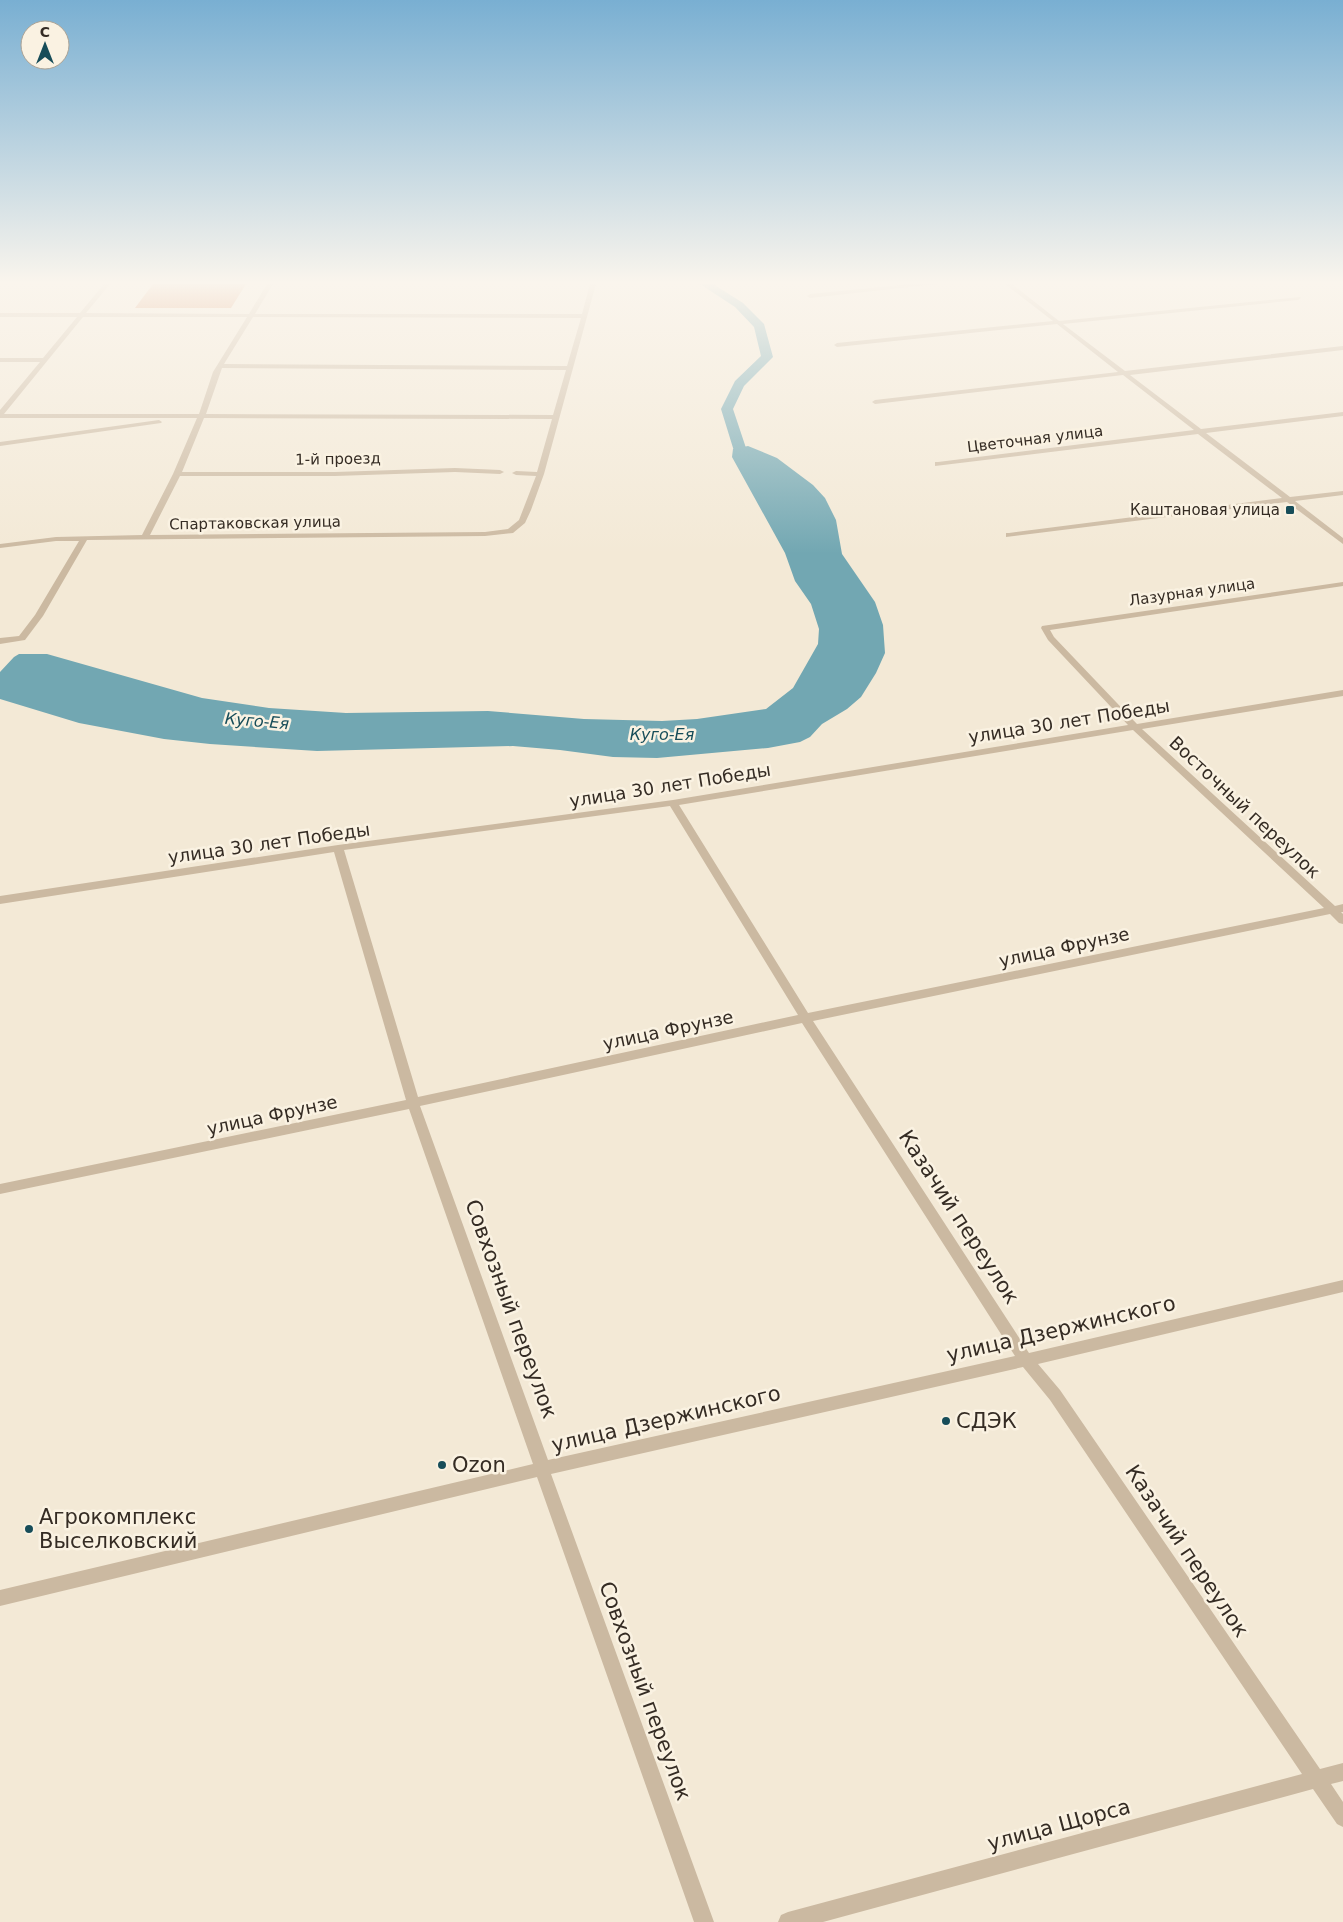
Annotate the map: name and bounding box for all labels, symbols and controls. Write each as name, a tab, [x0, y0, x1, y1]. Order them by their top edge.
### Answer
north arrow	[20, 20, 70, 70]
text: С	[40, 24, 50, 40]
street label: Цветочная улица	[966, 422, 1104, 456]
street label: 1-й проезд	[295, 449, 381, 469]
place label: Каштановая улица	[1130, 501, 1280, 519]
marker: Каштановая улица	[1284, 504, 1296, 516]
street label: Спартаковская улица	[169, 513, 341, 533]
street label: Лазурная улица	[1128, 574, 1256, 610]
street label: улица 30 лет Победы	[967, 695, 1171, 747]
water label: Куго-Ея	[224, 709, 290, 733]
water label: Куго-Ея	[630, 725, 695, 744]
street label: Восточный переулок	[1165, 732, 1325, 882]
street label: улица 30 лет Победы	[568, 759, 772, 811]
street label: улица 30 лет Победы	[167, 818, 371, 868]
street label: улица Фрунзе	[997, 923, 1131, 971]
street label: улица Фрунзе	[601, 1006, 735, 1054]
street label: улица Фрунзе	[205, 1091, 339, 1139]
street label: Казачий переулок	[894, 1126, 1024, 1308]
street label: Совхозный переулок	[460, 1196, 562, 1422]
street label: улица Дзержинского	[944, 1291, 1178, 1367]
street label: улица Дзержинского	[549, 1381, 783, 1457]
place label: СДЭК	[956, 1409, 1017, 1433]
marker: СДЭК	[940, 1415, 952, 1427]
place label: Ozon	[452, 1453, 506, 1477]
marker: Ozon	[436, 1459, 448, 1471]
street label: Казачий переулок	[1120, 1460, 1254, 1642]
place label: Агрокомплекс Выселковский	[39, 1505, 197, 1553]
marker: Агрокомплекс Выселковский	[23, 1523, 35, 1535]
street label: Совхозный переулок	[594, 1578, 696, 1804]
street label: улица Щорса	[985, 1794, 1133, 1856]

